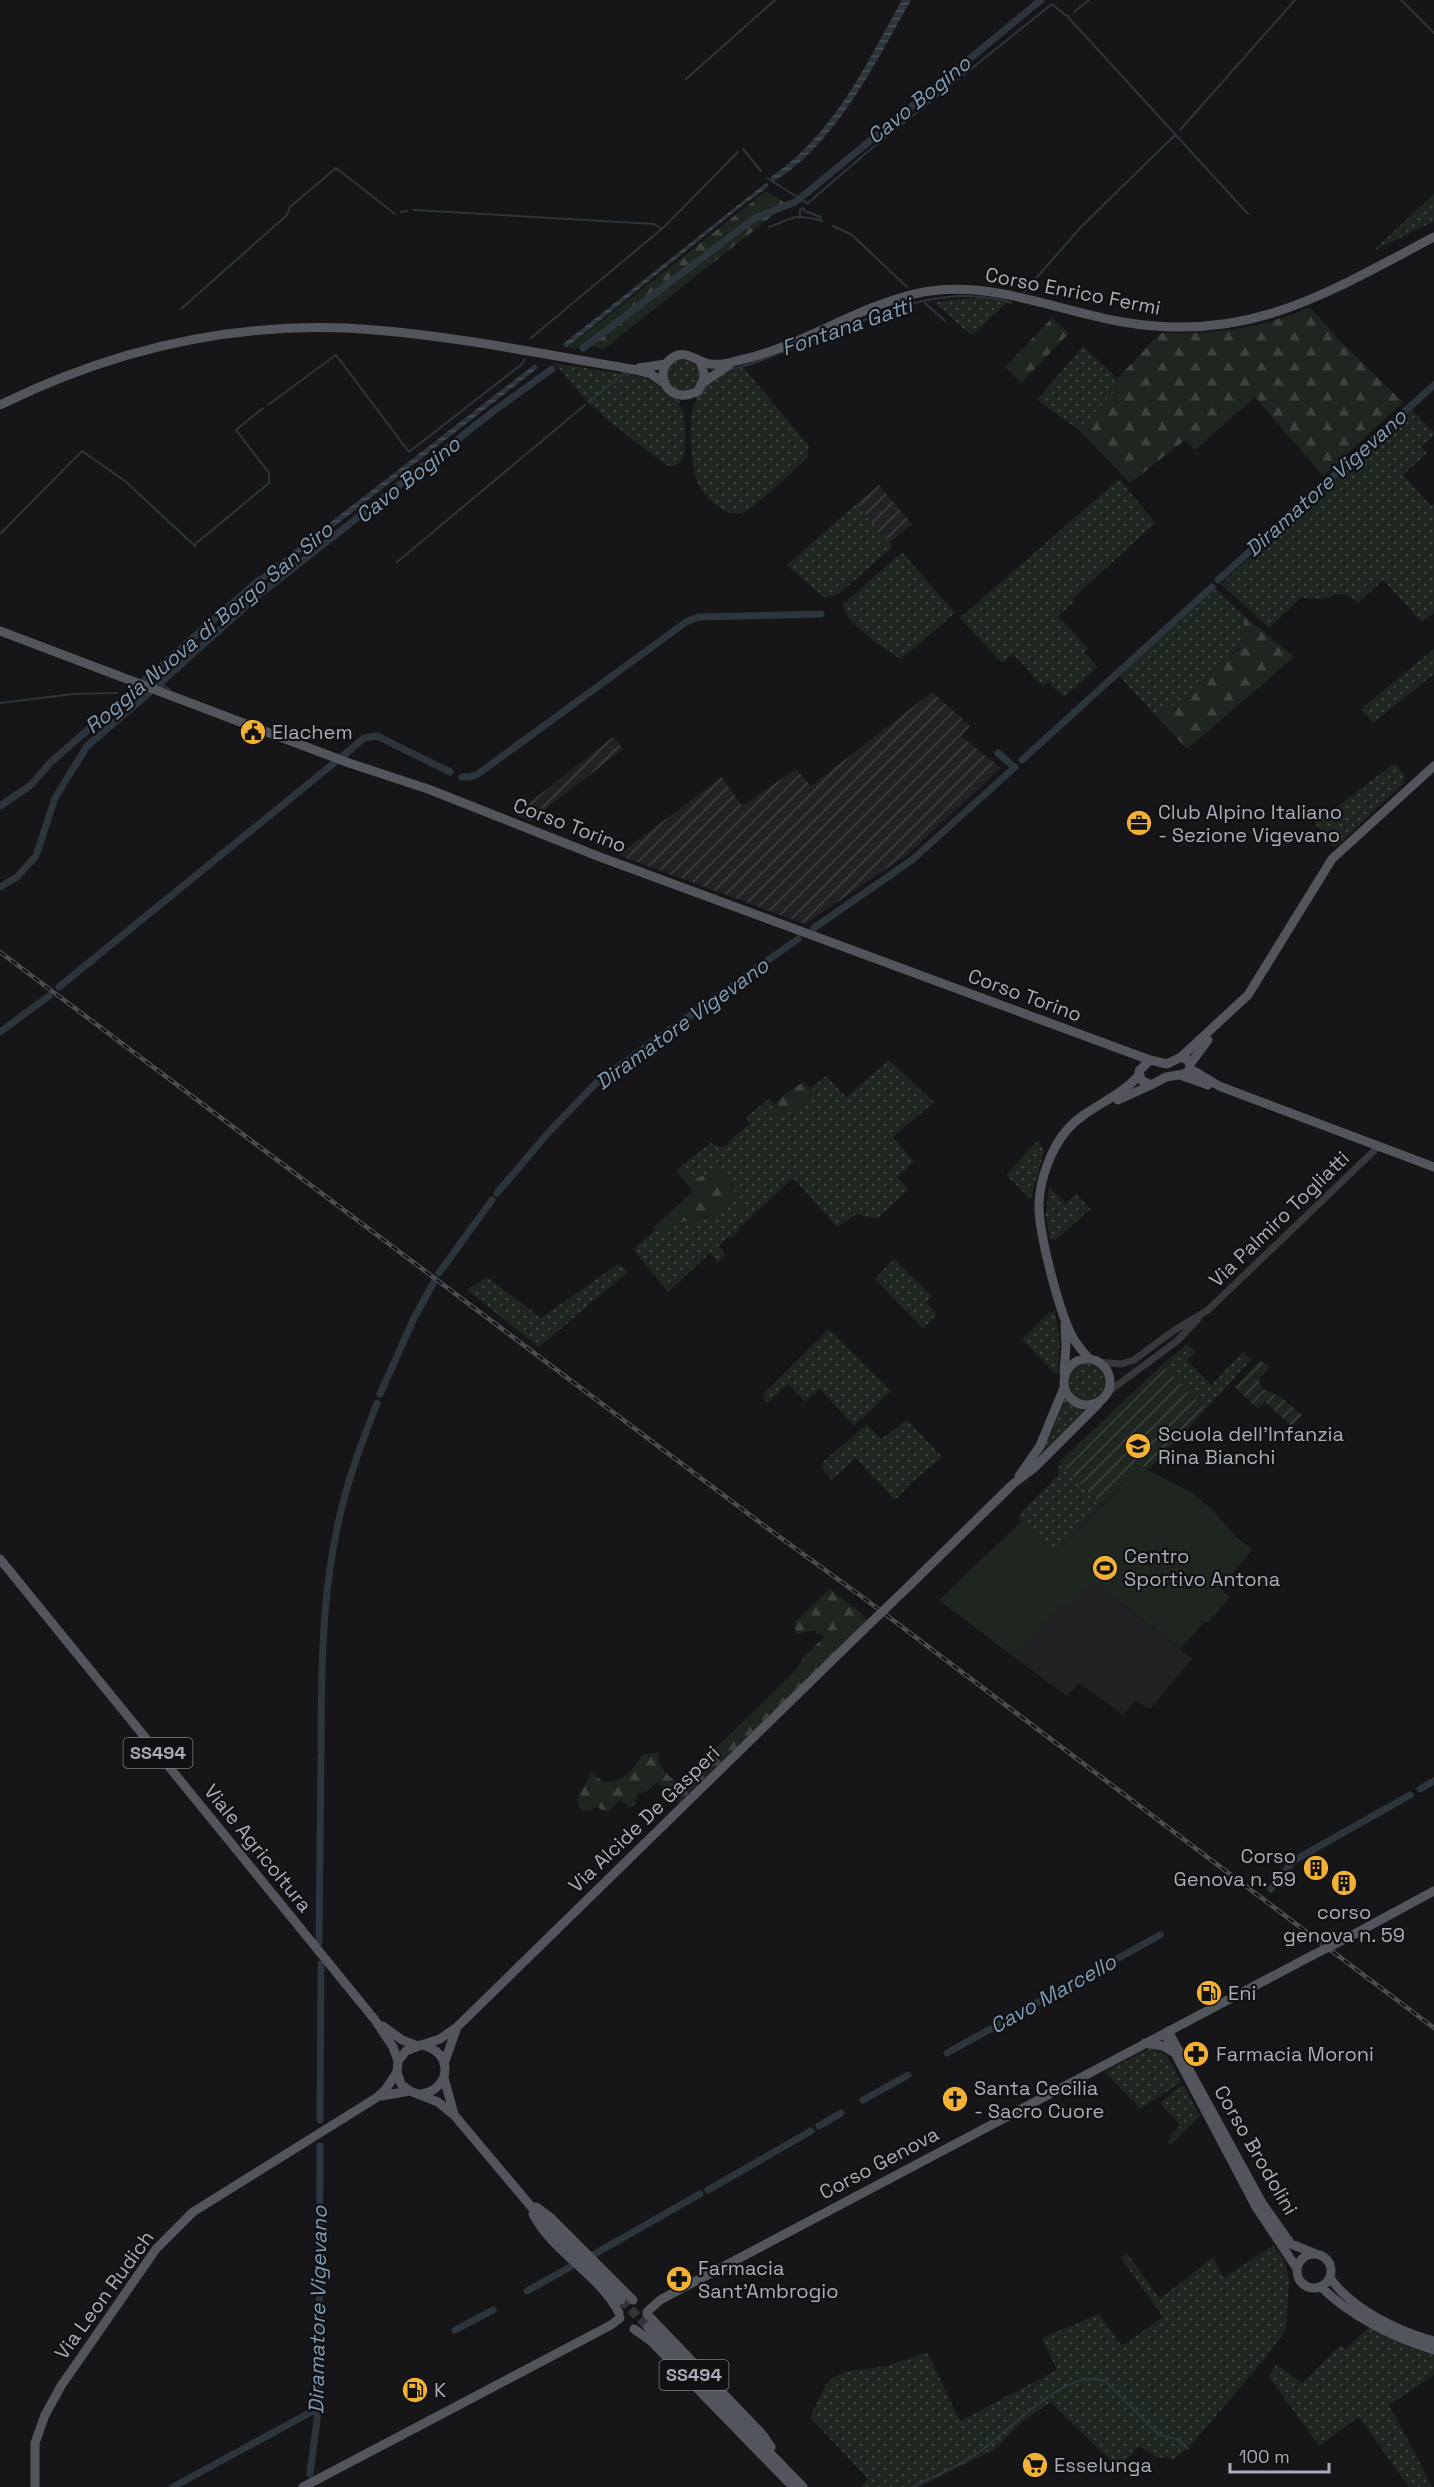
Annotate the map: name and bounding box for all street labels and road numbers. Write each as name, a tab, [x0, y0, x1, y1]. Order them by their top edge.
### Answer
street label: Corso Enrico Fermi	[983, 261, 1163, 321]
street label: Corso Torino	[510, 791, 630, 859]
street label: Corso Torino	[965, 962, 1085, 1028]
street label: Via Palmiro Togliatti	[1203, 1145, 1355, 1293]
road number: SS494	[124, 1738, 192, 1768]
street label: Via Alcide De Gasperi	[563, 1740, 725, 1898]
street label: Viale Agricoltura	[198, 1779, 318, 1917]
street label: Corso Brodolini	[1208, 2080, 1304, 2220]
street label: Corso Genova	[815, 2121, 943, 2205]
street label: Via Leon Rudich	[48, 2225, 160, 2365]
road number: SS494	[660, 2360, 728, 2390]

